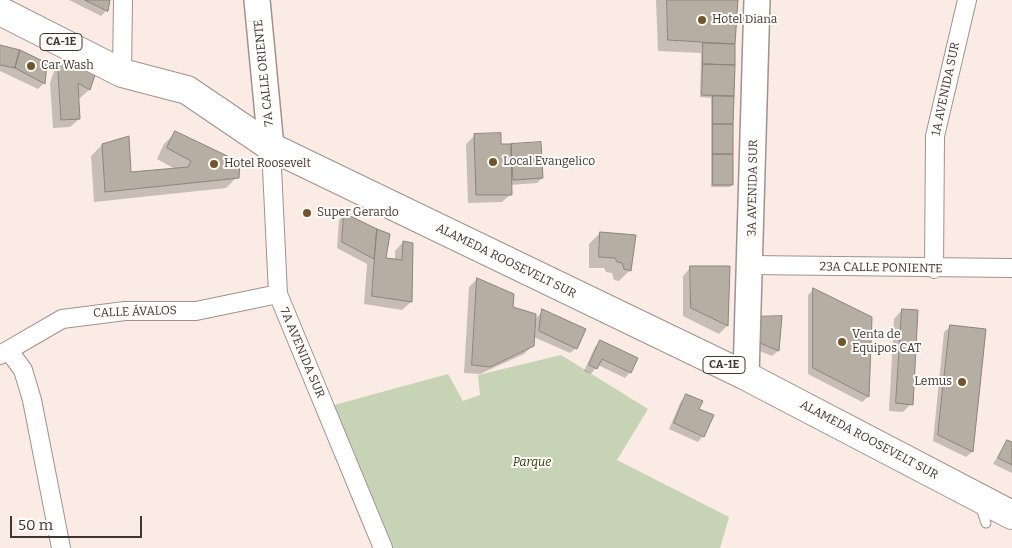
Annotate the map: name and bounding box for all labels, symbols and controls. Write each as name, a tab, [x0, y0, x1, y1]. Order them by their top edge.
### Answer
place label: Hotel Diana	[712, 13, 777, 27]
marker: Hotel Diana	[696, 14, 708, 26]
street label: 7A CALLE ORIENTE	[251, 19, 277, 127]
road number: CA-1E	[40, 34, 82, 51]
street label: 1A AVENIDA SUR	[929, 41, 963, 137]
place label: Car Wash	[41, 59, 94, 73]
marker: Car Wash	[25, 60, 37, 72]
street label: 3A AVENIDA SUR	[745, 139, 761, 237]
place label: Local Evangelico	[503, 155, 595, 169]
marker: Local Evangelico	[487, 156, 499, 168]
place label: Hotel Roosevelt	[224, 157, 311, 171]
marker: Hotel Roosevelt	[208, 158, 220, 170]
place label: Super Gerardo	[317, 206, 399, 220]
marker: Super Gerardo	[301, 207, 313, 219]
street label: ALAMEDA ROOSEVELT SUR	[433, 221, 579, 301]
street label: 23A CALLE PONIENTE	[819, 260, 943, 276]
street label: CALLE ÁVALOS	[93, 303, 177, 321]
street label: 7A AVENIDA SUR	[276, 306, 328, 400]
place label: Venta de Equipos CAT	[852, 328, 921, 356]
marker: Venta de Equipos CAT	[836, 336, 848, 348]
road number: CA-1E	[703, 356, 745, 374]
place label: Lemus	[914, 375, 952, 389]
marker: Lemus	[956, 376, 968, 388]
street label: ALAMEDA ROOSEVELT SUR	[797, 397, 941, 483]
park label: Parque	[513, 456, 551, 470]
scale bar	[12, 506, 145, 538]
text: 50 m	[18, 516, 53, 534]

